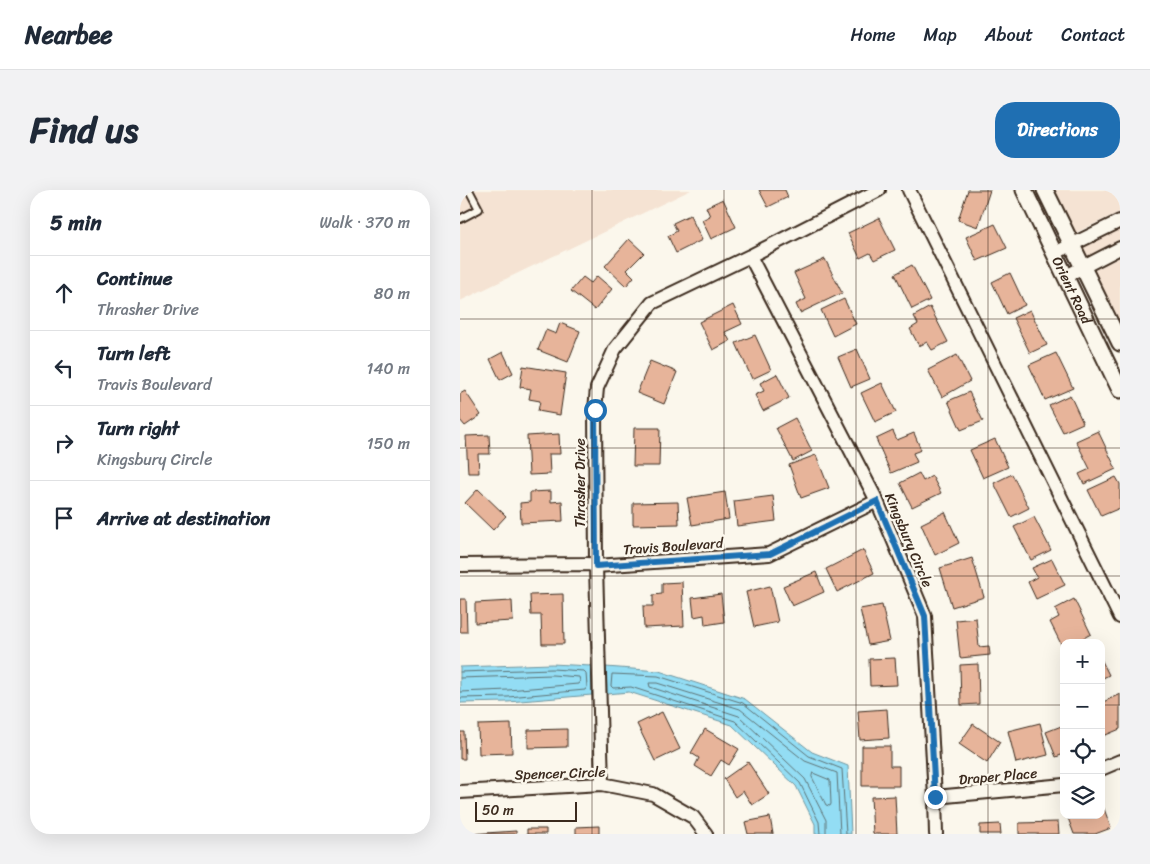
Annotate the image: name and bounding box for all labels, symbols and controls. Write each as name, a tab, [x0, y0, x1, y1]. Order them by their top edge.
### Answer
text: Nearbee	[25, 14, 113, 56]
text: Home	[851, 19, 896, 51]
text: Map	[924, 19, 957, 51]
text: About	[985, 19, 1033, 51]
text: Contact	[1061, 19, 1125, 51]
text: Find us	[30, 99, 138, 161]
button: Directions	[995, 102, 1120, 158]
text: 5 min	[50, 204, 102, 242]
text: Walk · 370 m	[319, 208, 410, 237]
street label: Orient Road	[1045, 252, 1099, 330]
text: Continue	[97, 262, 173, 295]
icon: ahead	[50, 279, 78, 307]
text: 80 m	[374, 279, 410, 308]
text: Thrasher Drive	[97, 295, 199, 324]
text: Turn left	[97, 337, 170, 370]
icon: left	[50, 354, 78, 382]
text: 140 m	[367, 354, 410, 383]
text: Travis Boulevard	[97, 370, 211, 399]
route start	[584, 399, 607, 422]
text: Turn right	[97, 412, 179, 445]
icon: right	[50, 429, 78, 457]
text: 150 m	[367, 429, 410, 458]
street label: Thrasher Drive	[568, 438, 593, 528]
text: Kingsbury Circle	[97, 445, 212, 474]
street label: Kingsbury Circle	[877, 489, 940, 592]
text: Arrive at destination	[97, 502, 270, 535]
icon: arrive	[50, 504, 78, 532]
street label: Travis Boulevard	[622, 530, 725, 562]
map controls	[1060, 639, 1105, 819]
button: +	[1060, 639, 1105, 684]
button: −	[1060, 684, 1105, 729]
button: locate	[1060, 729, 1105, 774]
street label: Spencer Circle	[514, 759, 606, 788]
street label: Draper Place	[958, 761, 1038, 792]
button: layers	[1060, 774, 1105, 819]
route end	[924, 786, 947, 809]
text: 50 m	[482, 798, 514, 823]
scale bar	[475, 799, 578, 822]

